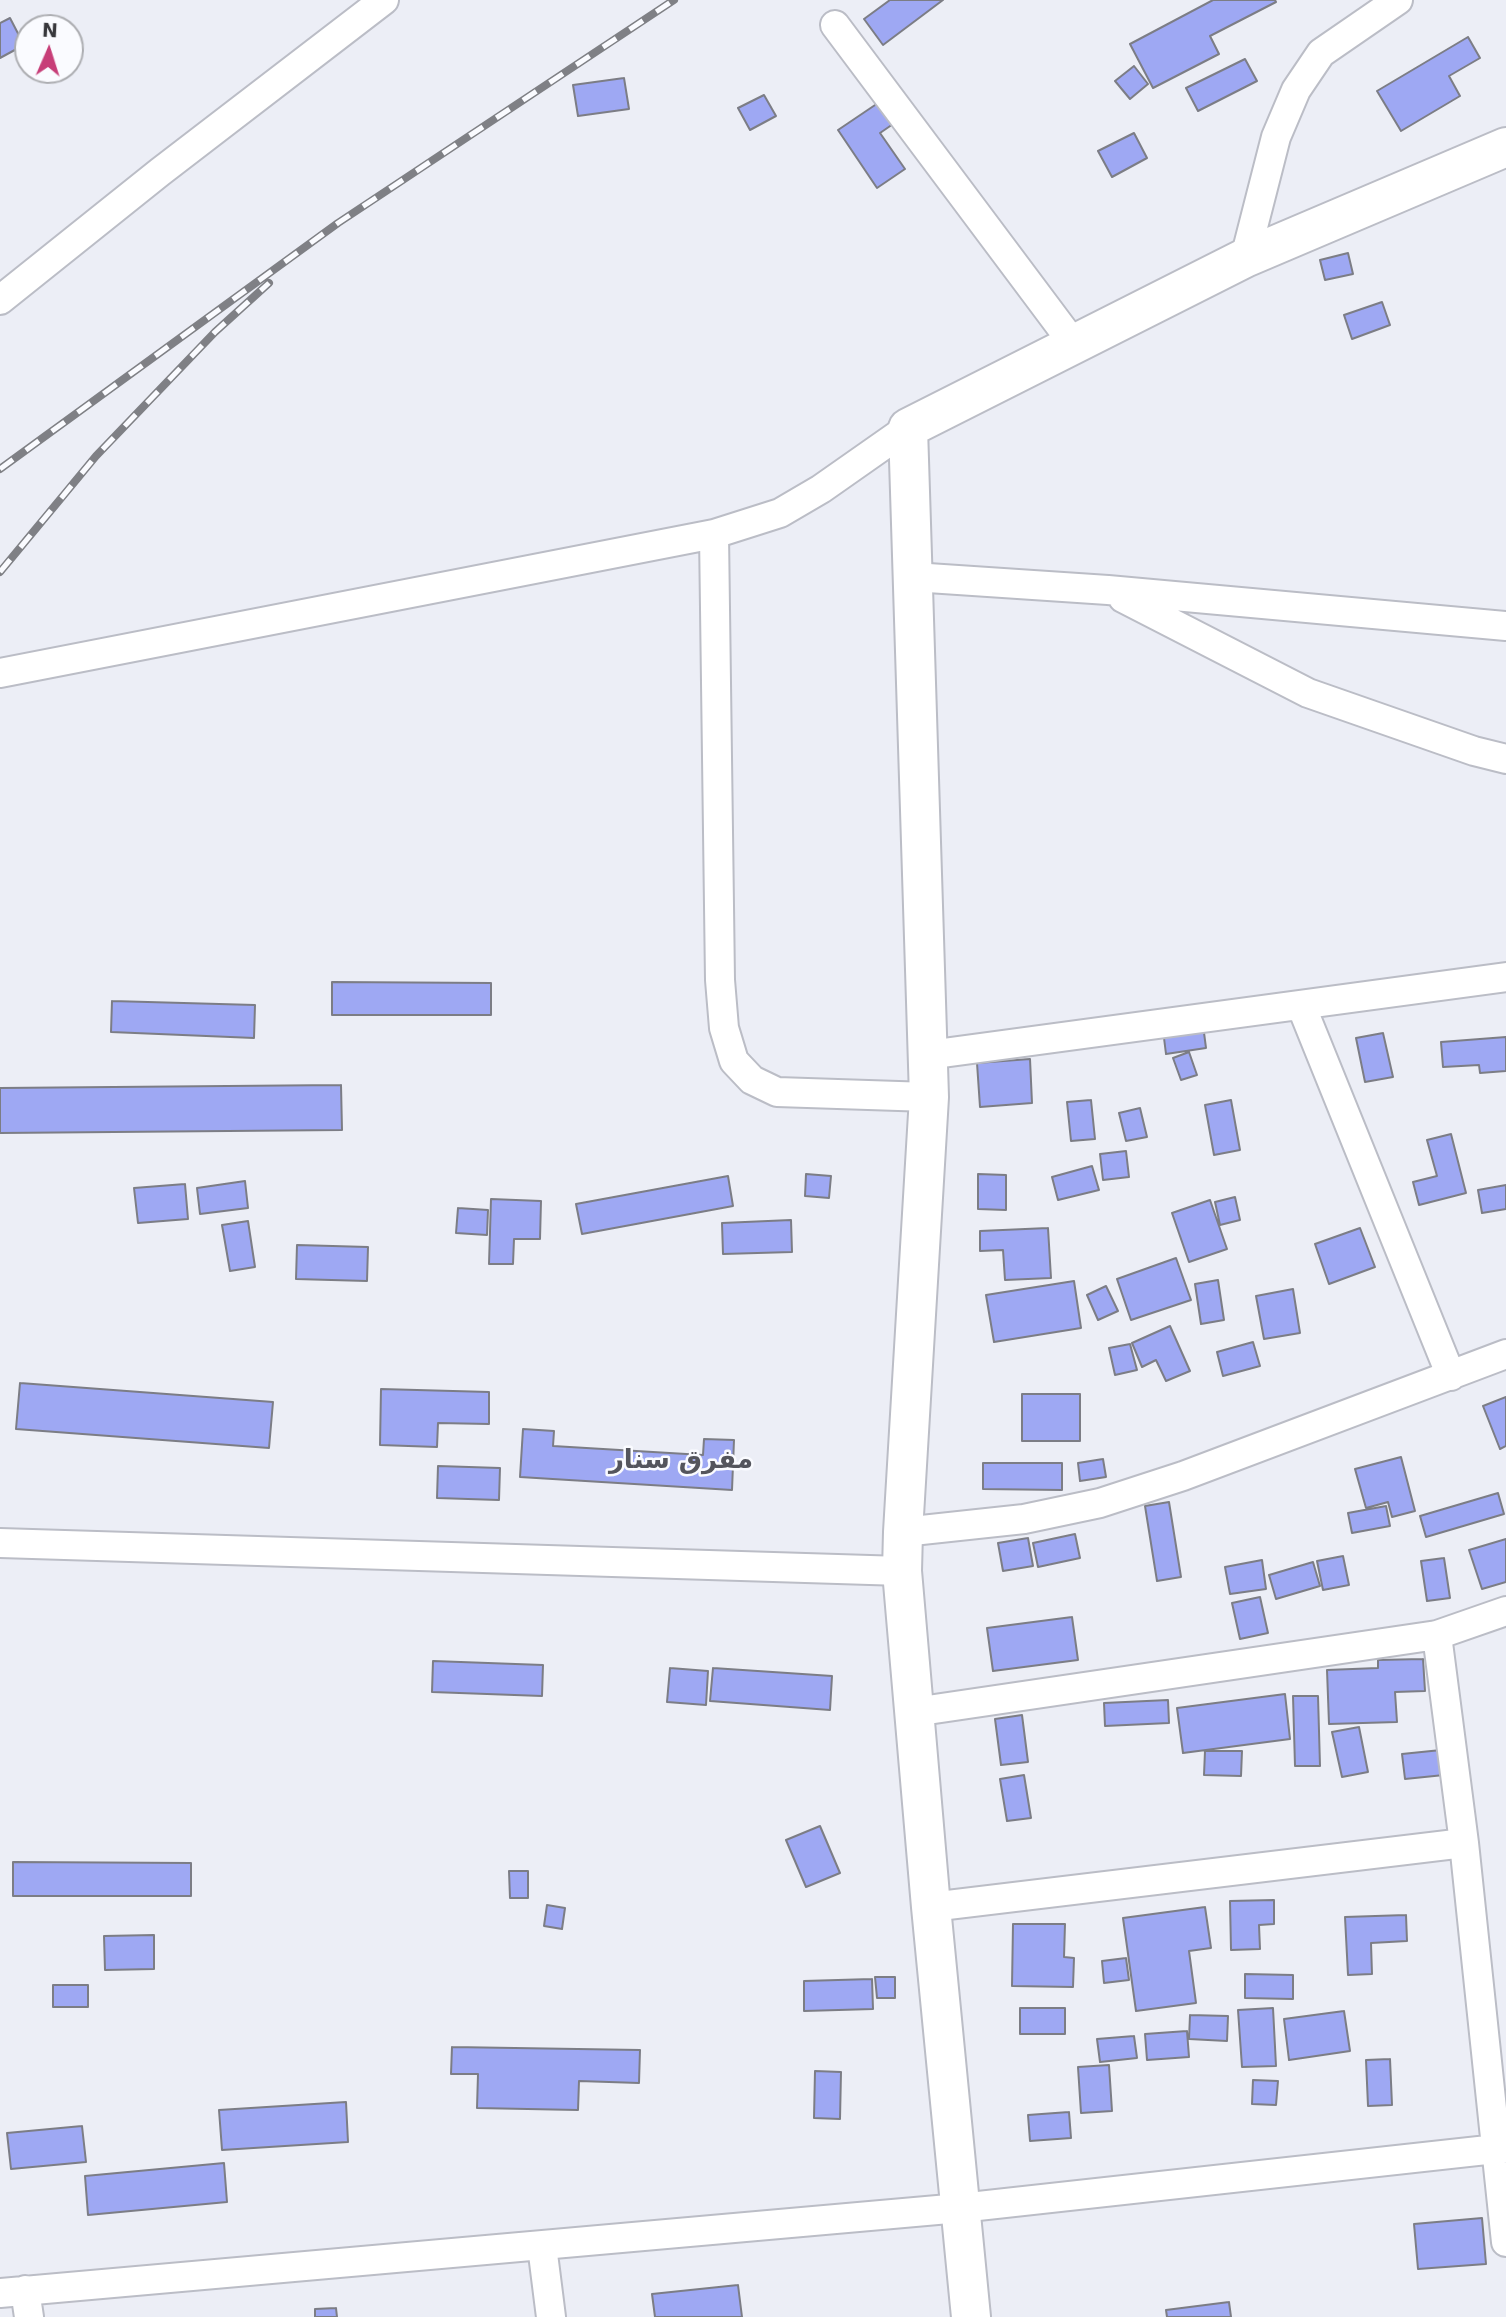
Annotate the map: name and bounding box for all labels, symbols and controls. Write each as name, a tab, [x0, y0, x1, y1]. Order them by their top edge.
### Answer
north arrow	[14, 14, 84, 84]
text: N	[41, 19, 59, 41]
district label: مفرق سنار	[609, 1445, 753, 1477]

